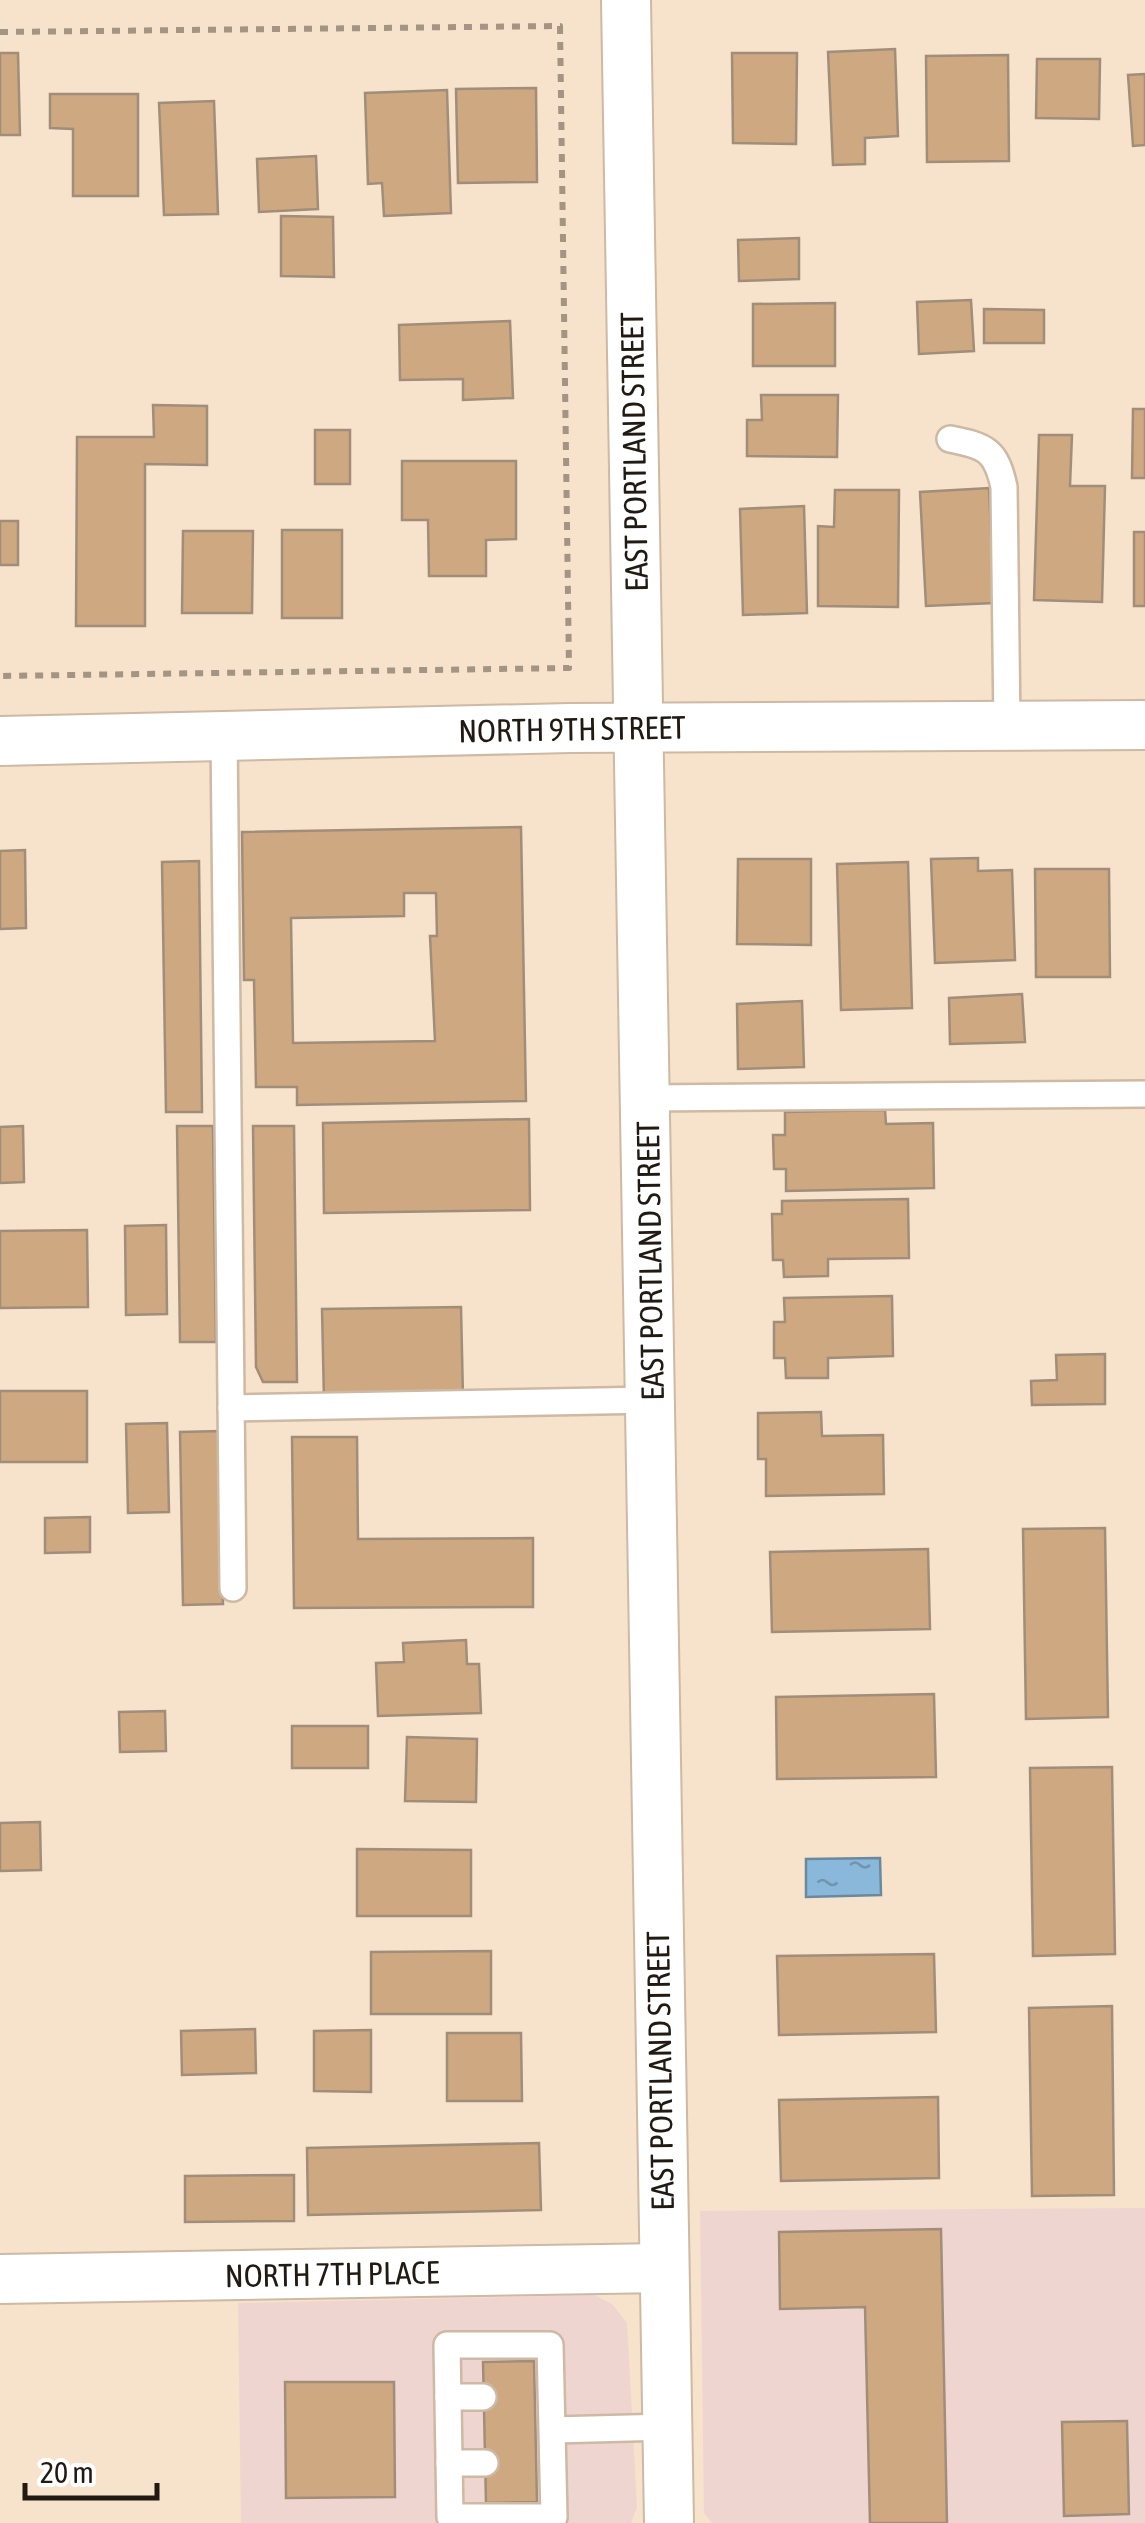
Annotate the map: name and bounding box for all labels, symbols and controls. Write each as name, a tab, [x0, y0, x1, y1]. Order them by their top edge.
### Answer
street label: EAST PORTLAND STREET	[613, 312, 655, 592]
street label: NORTH 9TH STREET	[458, 709, 686, 749]
street label: EAST PORTLAND STREET	[629, 1121, 671, 1401]
street label: EAST PORTLAND STREET	[639, 1931, 681, 2211]
street label: NORTH 7TH PLACE	[224, 2254, 440, 2294]
scale bar	[25, 2438, 158, 2500]
text: 20 m	[40, 2455, 94, 2489]

